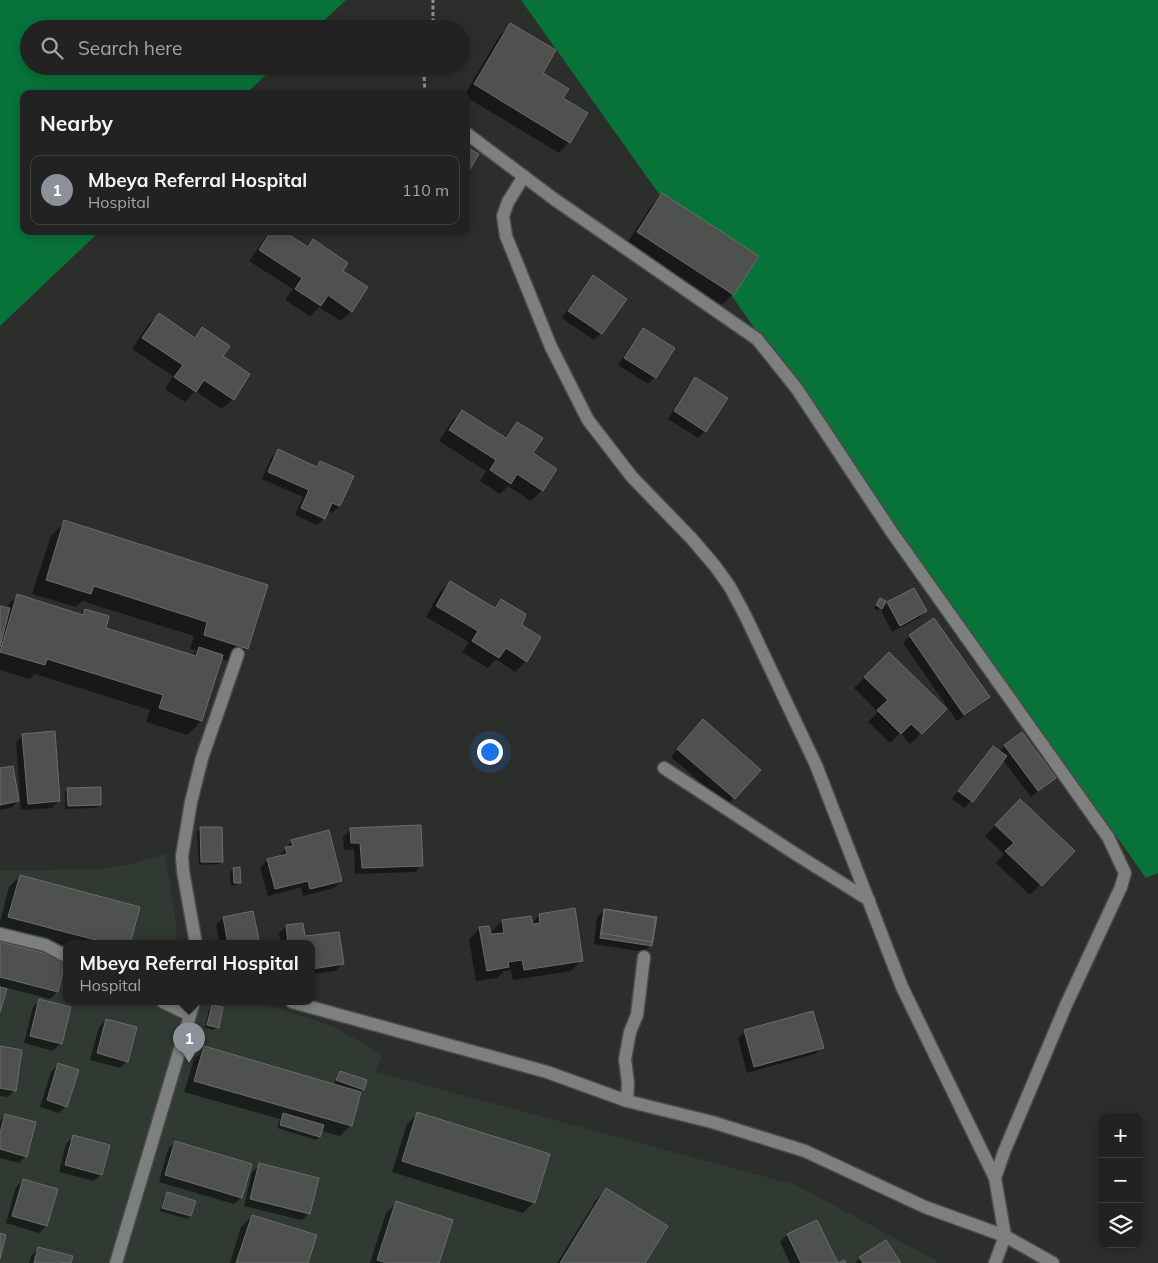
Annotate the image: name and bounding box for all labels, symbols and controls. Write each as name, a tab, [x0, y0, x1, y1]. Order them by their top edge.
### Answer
search box	[20, 20, 470, 75]
icon: search	[38, 34, 66, 62]
text: Search here	[78, 36, 182, 60]
text: Nearby	[40, 110, 113, 136]
text: Mbeya Referral Hospital	[88, 168, 307, 192]
text: 1	[52, 180, 62, 200]
text: 110 m	[402, 180, 449, 200]
text: Hospital	[88, 192, 150, 212]
your location	[477, 739, 503, 765]
popup	[63, 940, 315, 1005]
text: Mbeya Referral Hospital	[79, 951, 299, 975]
text: Hospital	[79, 975, 141, 995]
pin: 1	[173, 1022, 205, 1063]
map controls	[1098, 1113, 1143, 1248]
button: +	[1098, 1113, 1143, 1158]
button: −	[1098, 1158, 1143, 1203]
button: layers	[1098, 1203, 1143, 1248]

